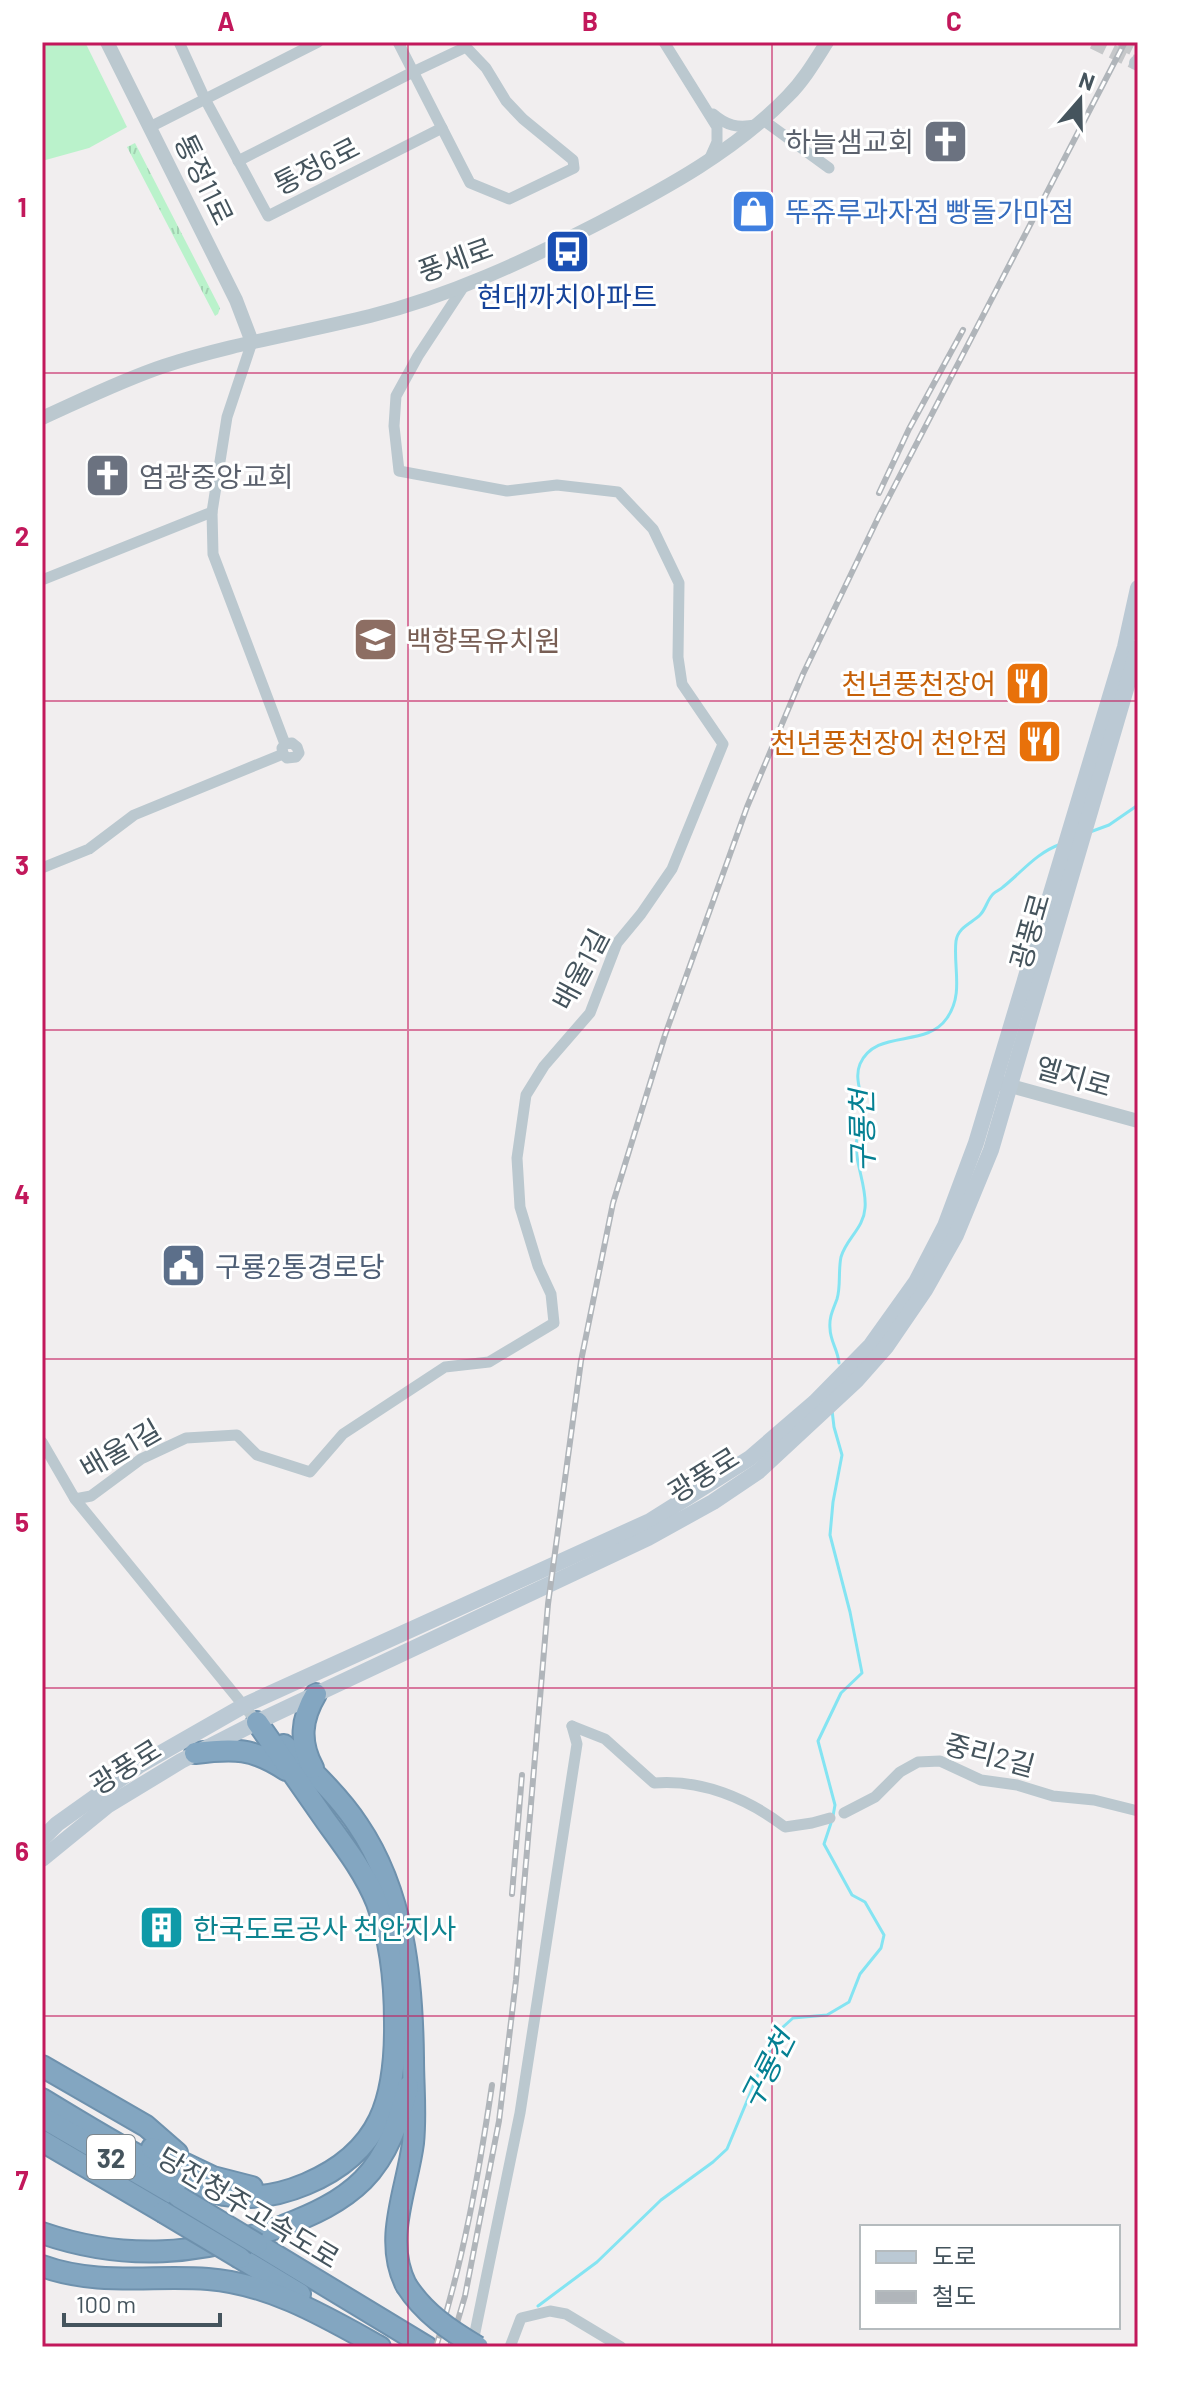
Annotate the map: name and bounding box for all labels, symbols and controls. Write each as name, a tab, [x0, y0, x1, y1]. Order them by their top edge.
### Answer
text: A	[217, 5, 235, 36]
text: B	[582, 5, 598, 36]
text: C	[946, 5, 962, 36]
north arrow	[1040, 60, 1120, 140]
text: N	[1076, 66, 1099, 95]
church icon: 하늘샘교회	[921, 117, 969, 165]
place label: 하늘샘교회	[785, 124, 914, 158]
street label: 통정11로	[168, 128, 242, 230]
street label: 통정6로	[267, 129, 365, 201]
shop icon: 뚜쥬루과자점 빵돌가마점	[730, 187, 778, 235]
text: 1	[17, 191, 27, 222]
place label: 뚜쥬루과자점 빵돌가마점	[785, 194, 1074, 228]
bus stop icon: 현대까치아파트	[543, 227, 591, 275]
street label: 풍세로	[413, 230, 497, 288]
place label: 현대까치아파트	[477, 279, 657, 313]
church icon: 염광중앙교회	[84, 452, 132, 500]
place label: 염광중앙교회	[139, 459, 294, 493]
text: 2	[15, 520, 29, 551]
school or university icon: 백향목유치원	[351, 616, 399, 664]
place label: 백향목유치원	[406, 623, 561, 657]
restaurant icon: 천년풍천장어	[1003, 659, 1051, 707]
place label: 천년풍천장어	[841, 666, 996, 700]
restaurant icon: 천년풍천장어 천안점	[1015, 718, 1063, 766]
place label: 천년풍천장어 천안점	[771, 725, 1008, 759]
text: 3	[15, 849, 29, 880]
street label: 광풍로	[1002, 889, 1056, 973]
street label: 배울1길	[545, 923, 615, 1015]
street label: 엘지로	[1032, 1049, 1116, 1103]
water label: 구룡천	[842, 1086, 880, 1173]
text: 4	[14, 1178, 30, 1209]
public building icon: 구룡2통경로당	[160, 1242, 208, 1290]
place label: 구룡2통경로당	[215, 1249, 385, 1283]
street label: 배울1길	[74, 1412, 166, 1484]
street label: 광풍로	[661, 1439, 745, 1509]
text: 5	[15, 1506, 29, 1537]
street label: 중리2길	[941, 1726, 1039, 1782]
street label: 광풍로	[83, 1731, 167, 1801]
text: 6	[15, 1835, 29, 1866]
building icon: 한국도로공사 천안지사	[138, 1904, 186, 1952]
place label: 한국도로공사 천안지사	[193, 1911, 456, 1945]
water label: 구룡천	[731, 2021, 802, 2114]
road number: 32	[87, 2135, 135, 2179]
street label: 당진청주고속도로	[152, 2139, 346, 2275]
text: 7	[16, 2164, 29, 2195]
legend	[860, 2225, 1120, 2329]
text: 도로	[932, 2241, 976, 2270]
scale bar	[64, 2277, 220, 2327]
text: 철도	[932, 2281, 976, 2310]
text: 100 m	[76, 2289, 136, 2318]

